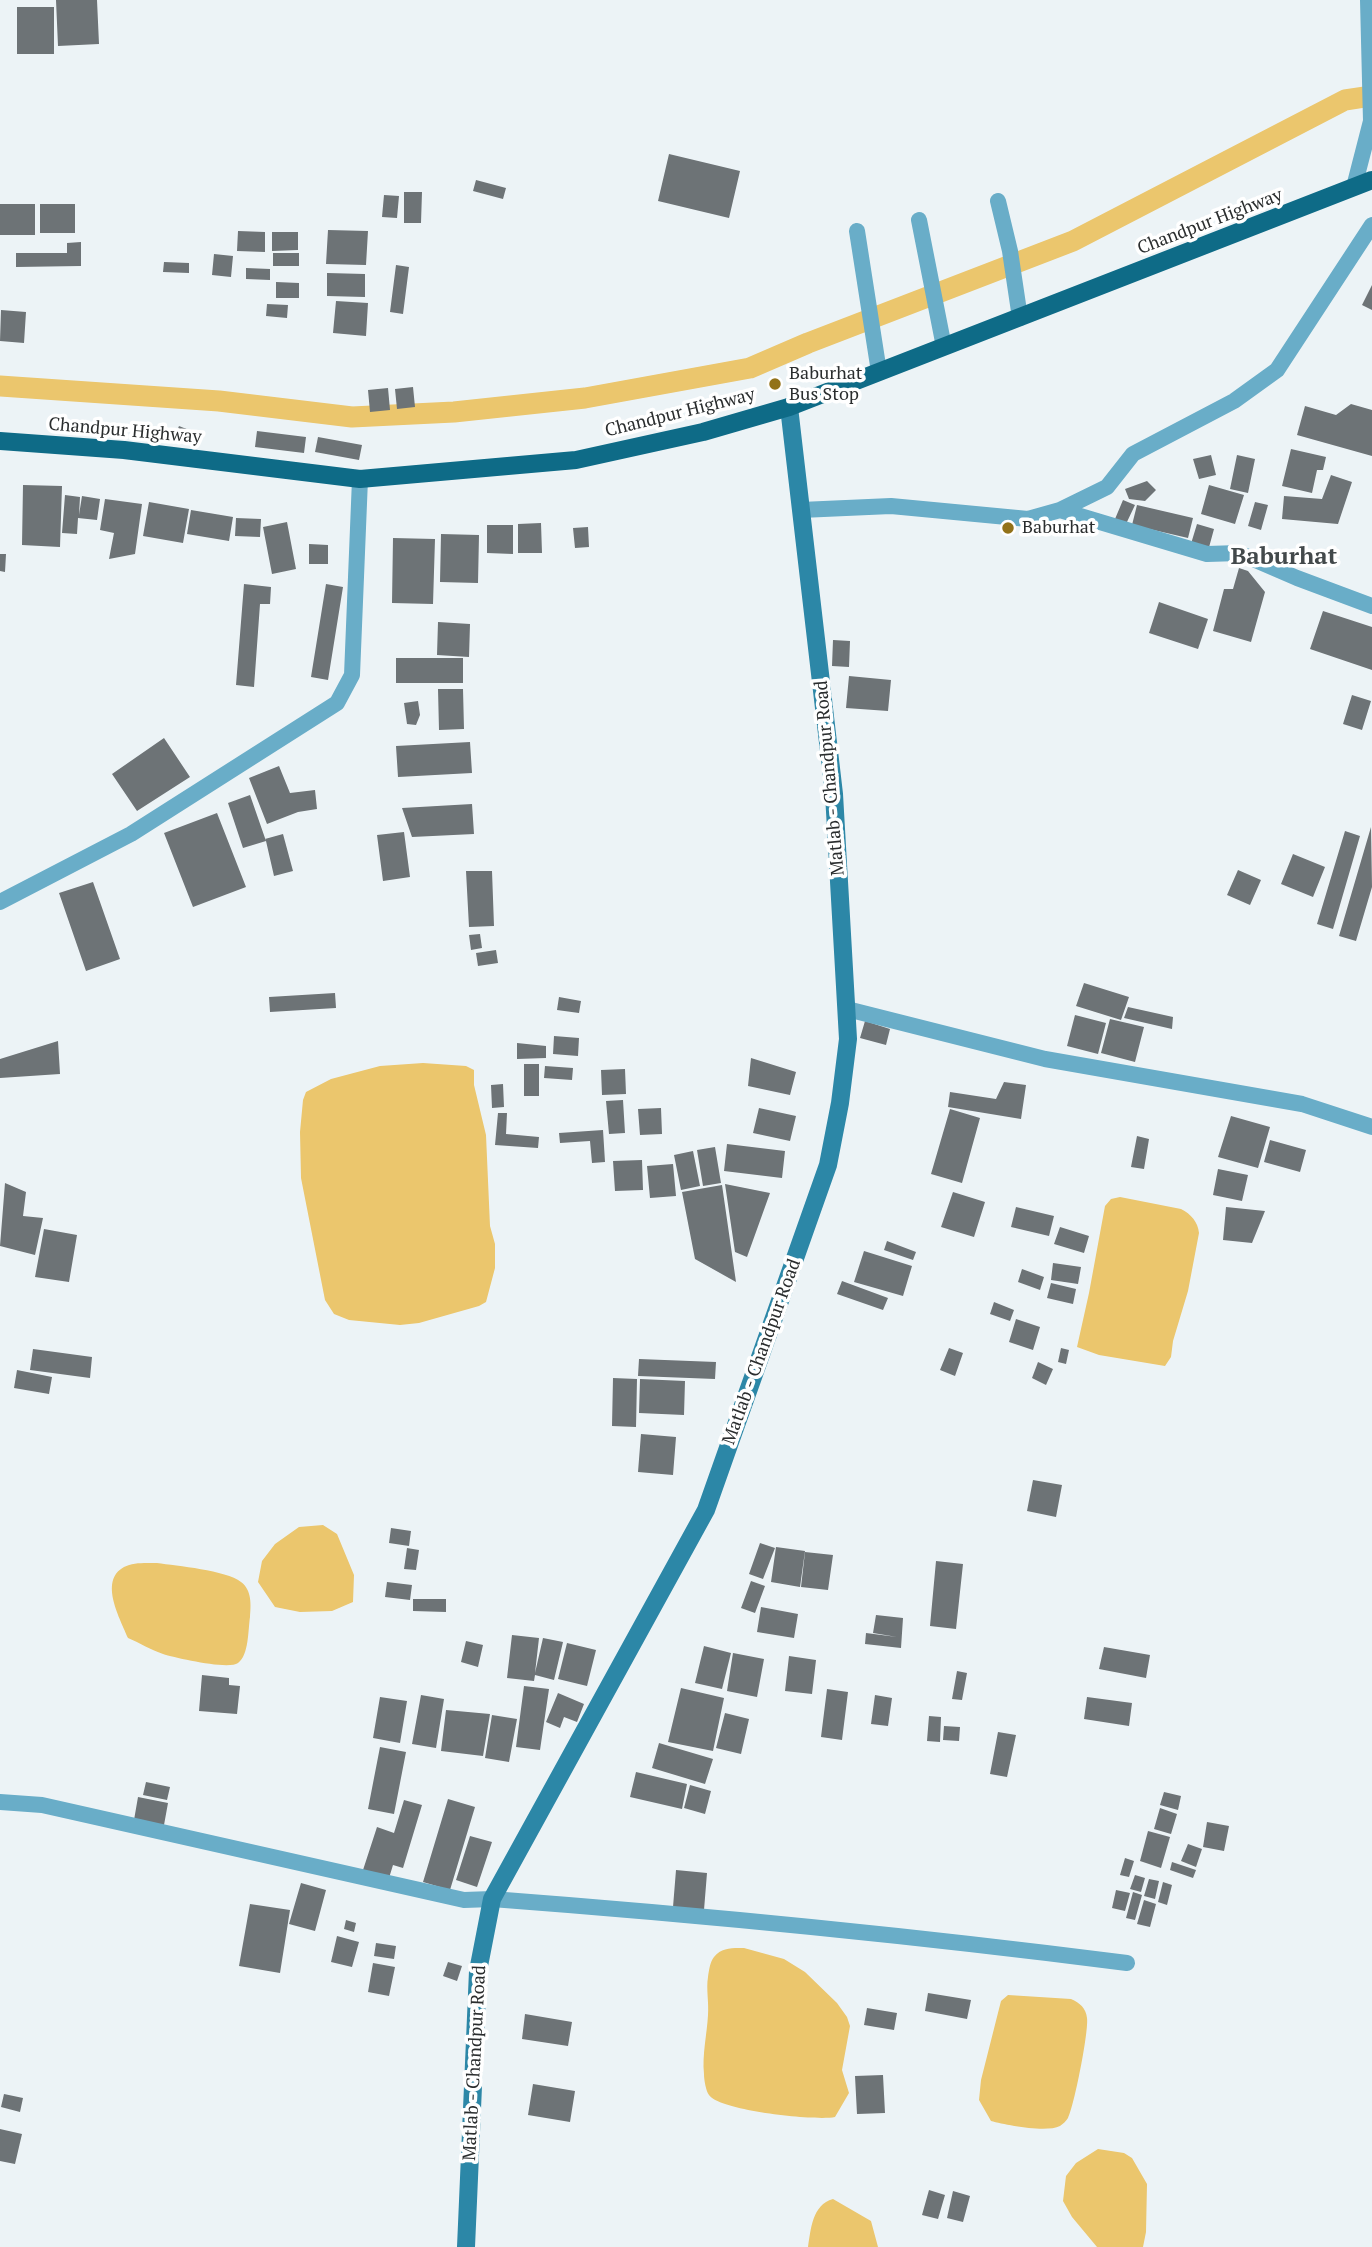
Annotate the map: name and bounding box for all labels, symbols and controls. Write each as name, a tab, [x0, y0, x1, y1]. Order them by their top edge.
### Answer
street label: Chandpur Highway	[1134, 184, 1286, 260]
place label: Baburhat Bus Stop	[789, 363, 863, 406]
marker: Baburhat Bus Stop	[767, 376, 783, 392]
street label: Chandpur Highway	[603, 384, 757, 442]
street label: Chandpur Highway	[48, 414, 202, 448]
place label: Baburhat	[1022, 517, 1096, 539]
marker: Baburhat	[1000, 520, 1016, 536]
district label: Baburhat	[1231, 543, 1337, 571]
street label: Matlab - Chandpur Road	[811, 679, 849, 877]
street label: Matlab - Chandpur Road	[718, 1256, 806, 1448]
street label: Matlab - Chandpur Road	[459, 1965, 491, 2161]

